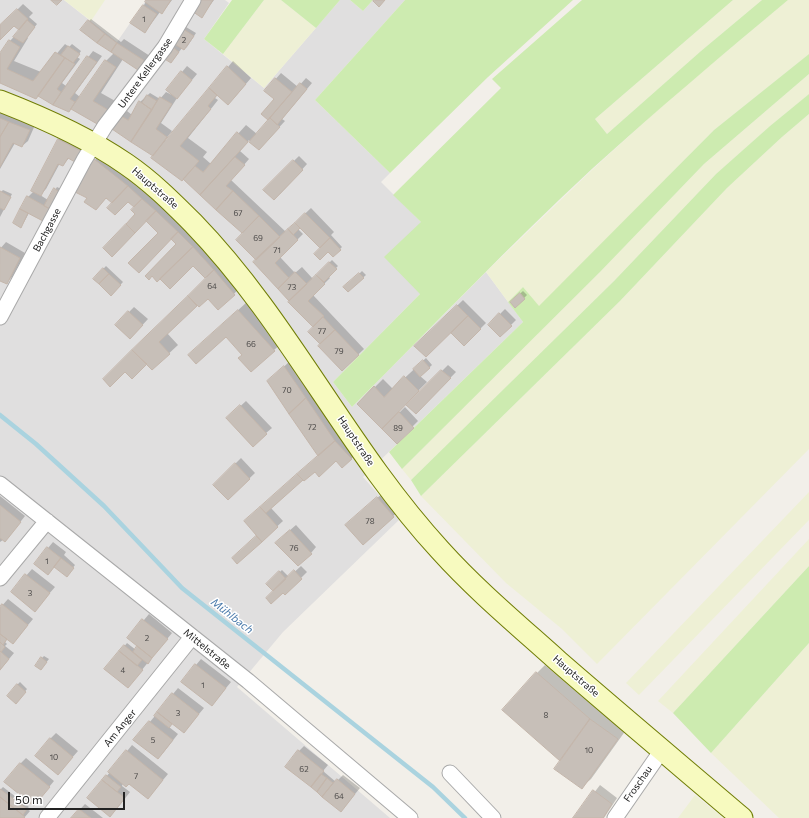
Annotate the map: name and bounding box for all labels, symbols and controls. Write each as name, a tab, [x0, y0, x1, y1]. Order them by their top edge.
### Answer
house number: 1	[142, 14, 146, 24]
street label: Untere Kellergasse	[115, 35, 175, 111]
house number: 2	[182, 35, 186, 45]
street label: Hauptstraße	[129, 165, 181, 211]
street label: Bachgasse	[31, 206, 63, 254]
house number: 67	[233, 208, 243, 218]
house number: 69	[253, 233, 263, 243]
house number: 71	[273, 245, 281, 255]
house number: 64	[207, 281, 217, 291]
house number: 73	[288, 282, 296, 292]
house number: 77	[318, 326, 326, 336]
house number: 66	[246, 339, 256, 349]
house number: 79	[334, 346, 344, 356]
house number: 70	[282, 385, 292, 395]
street label: Hauptstraße	[335, 414, 377, 468]
house number: 72	[308, 422, 316, 432]
house number: 89	[393, 423, 403, 433]
house number: 78	[365, 516, 375, 526]
house number: 76	[289, 543, 299, 553]
house number: 1	[45, 556, 49, 566]
house number: 3	[28, 588, 32, 598]
water label: Mühlbach	[208, 595, 256, 637]
street label: Mittelstraße	[181, 626, 233, 672]
house number: 2	[145, 633, 149, 643]
street label: Hauptstraße	[550, 653, 602, 699]
house number: 4	[121, 665, 125, 675]
house number: 1	[201, 680, 205, 690]
street label: Am Anger	[101, 707, 139, 749]
house number: 3	[176, 708, 180, 718]
house number: 8	[544, 710, 548, 720]
house number: 5	[151, 735, 155, 745]
house number: 10	[585, 745, 593, 755]
house number: 10	[50, 752, 58, 762]
house number: 62	[299, 764, 309, 774]
street label: Froschau	[621, 764, 655, 804]
house number: 7	[134, 771, 138, 781]
scale bar	[10, 784, 127, 810]
house number: 64	[334, 791, 344, 801]
text: 50 m	[15, 792, 43, 806]

